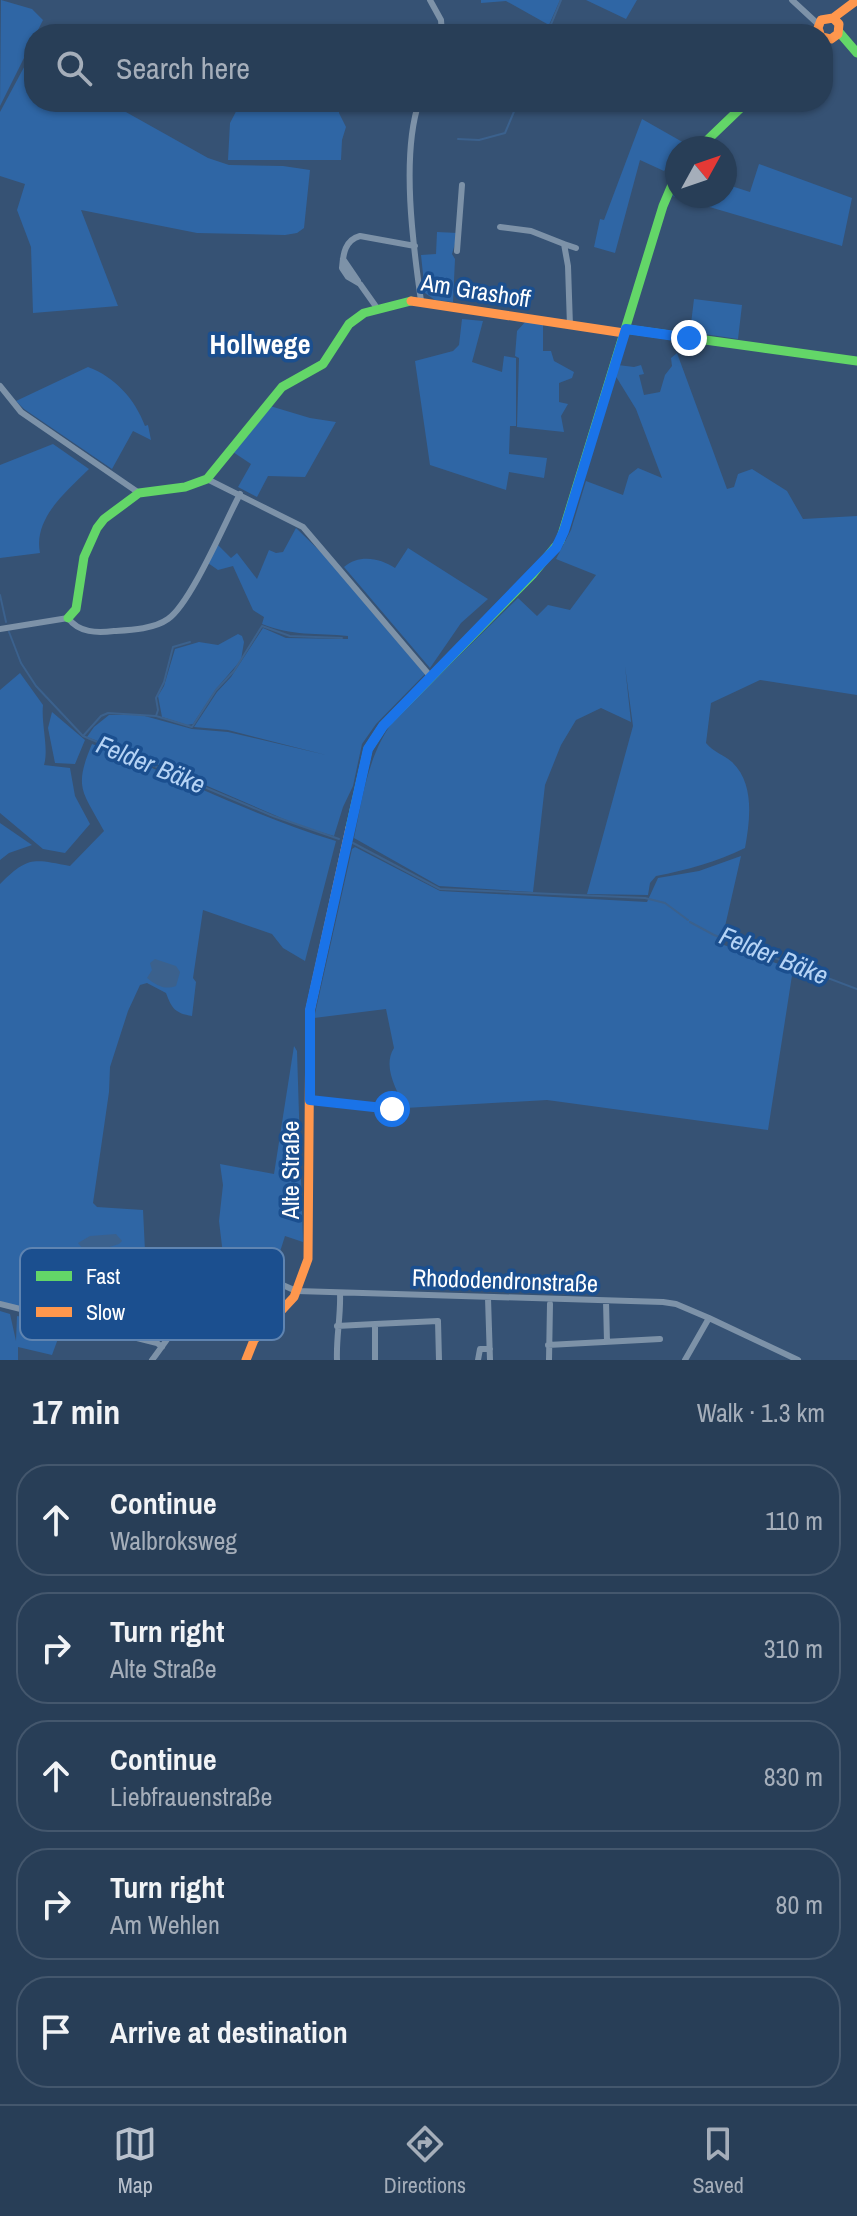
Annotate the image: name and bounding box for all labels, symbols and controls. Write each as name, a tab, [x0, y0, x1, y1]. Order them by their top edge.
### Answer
search box	[24, 24, 833, 112]
icon: search	[52, 46, 96, 90]
text: Search here	[116, 48, 250, 88]
north arrow	[665, 136, 737, 208]
street label: Am Grashoff	[418, 265, 533, 314]
route end	[671, 320, 707, 356]
district label: Hollwege	[210, 325, 310, 363]
water label: Felder Bäke	[92, 726, 210, 802]
water label: Felder Bäke	[715, 917, 833, 993]
route start	[374, 1091, 410, 1127]
street label: Alte Straße	[274, 1121, 306, 1220]
legend	[20, 1248, 284, 1340]
text: Fast	[86, 1261, 120, 1291]
street label: Rhododendronstraße	[412, 1261, 598, 1299]
text: Slow	[86, 1297, 125, 1327]
text: 17 min	[32, 1389, 120, 1435]
text: Walk · 1.3 km	[697, 1395, 825, 1430]
text: Continue	[110, 1483, 217, 1523]
icon: ahead	[34, 1498, 78, 1542]
text: 110 m	[765, 1503, 823, 1538]
text: Walbroksweg	[110, 1523, 237, 1558]
text: Turn right	[110, 1611, 224, 1651]
icon: right	[34, 1626, 78, 1670]
text: 310 m	[764, 1631, 823, 1666]
text: Alte Straße	[110, 1651, 217, 1686]
text: Continue	[110, 1739, 217, 1779]
icon: ahead	[34, 1754, 78, 1798]
text: 830 m	[764, 1759, 823, 1794]
text: Liebfrauenstraße	[110, 1779, 272, 1814]
text: Turn right	[110, 1867, 224, 1907]
icon: right	[34, 1882, 78, 1926]
text: 80 m	[776, 1887, 823, 1922]
text: Am Wehlen	[110, 1907, 220, 1942]
icon: arrive	[34, 2010, 78, 2054]
text: Arrive at destination	[110, 2012, 348, 2052]
tab: Map	[113, 2122, 157, 2200]
tab: Directions	[384, 2122, 466, 2200]
tab: Saved	[693, 2122, 744, 2200]

